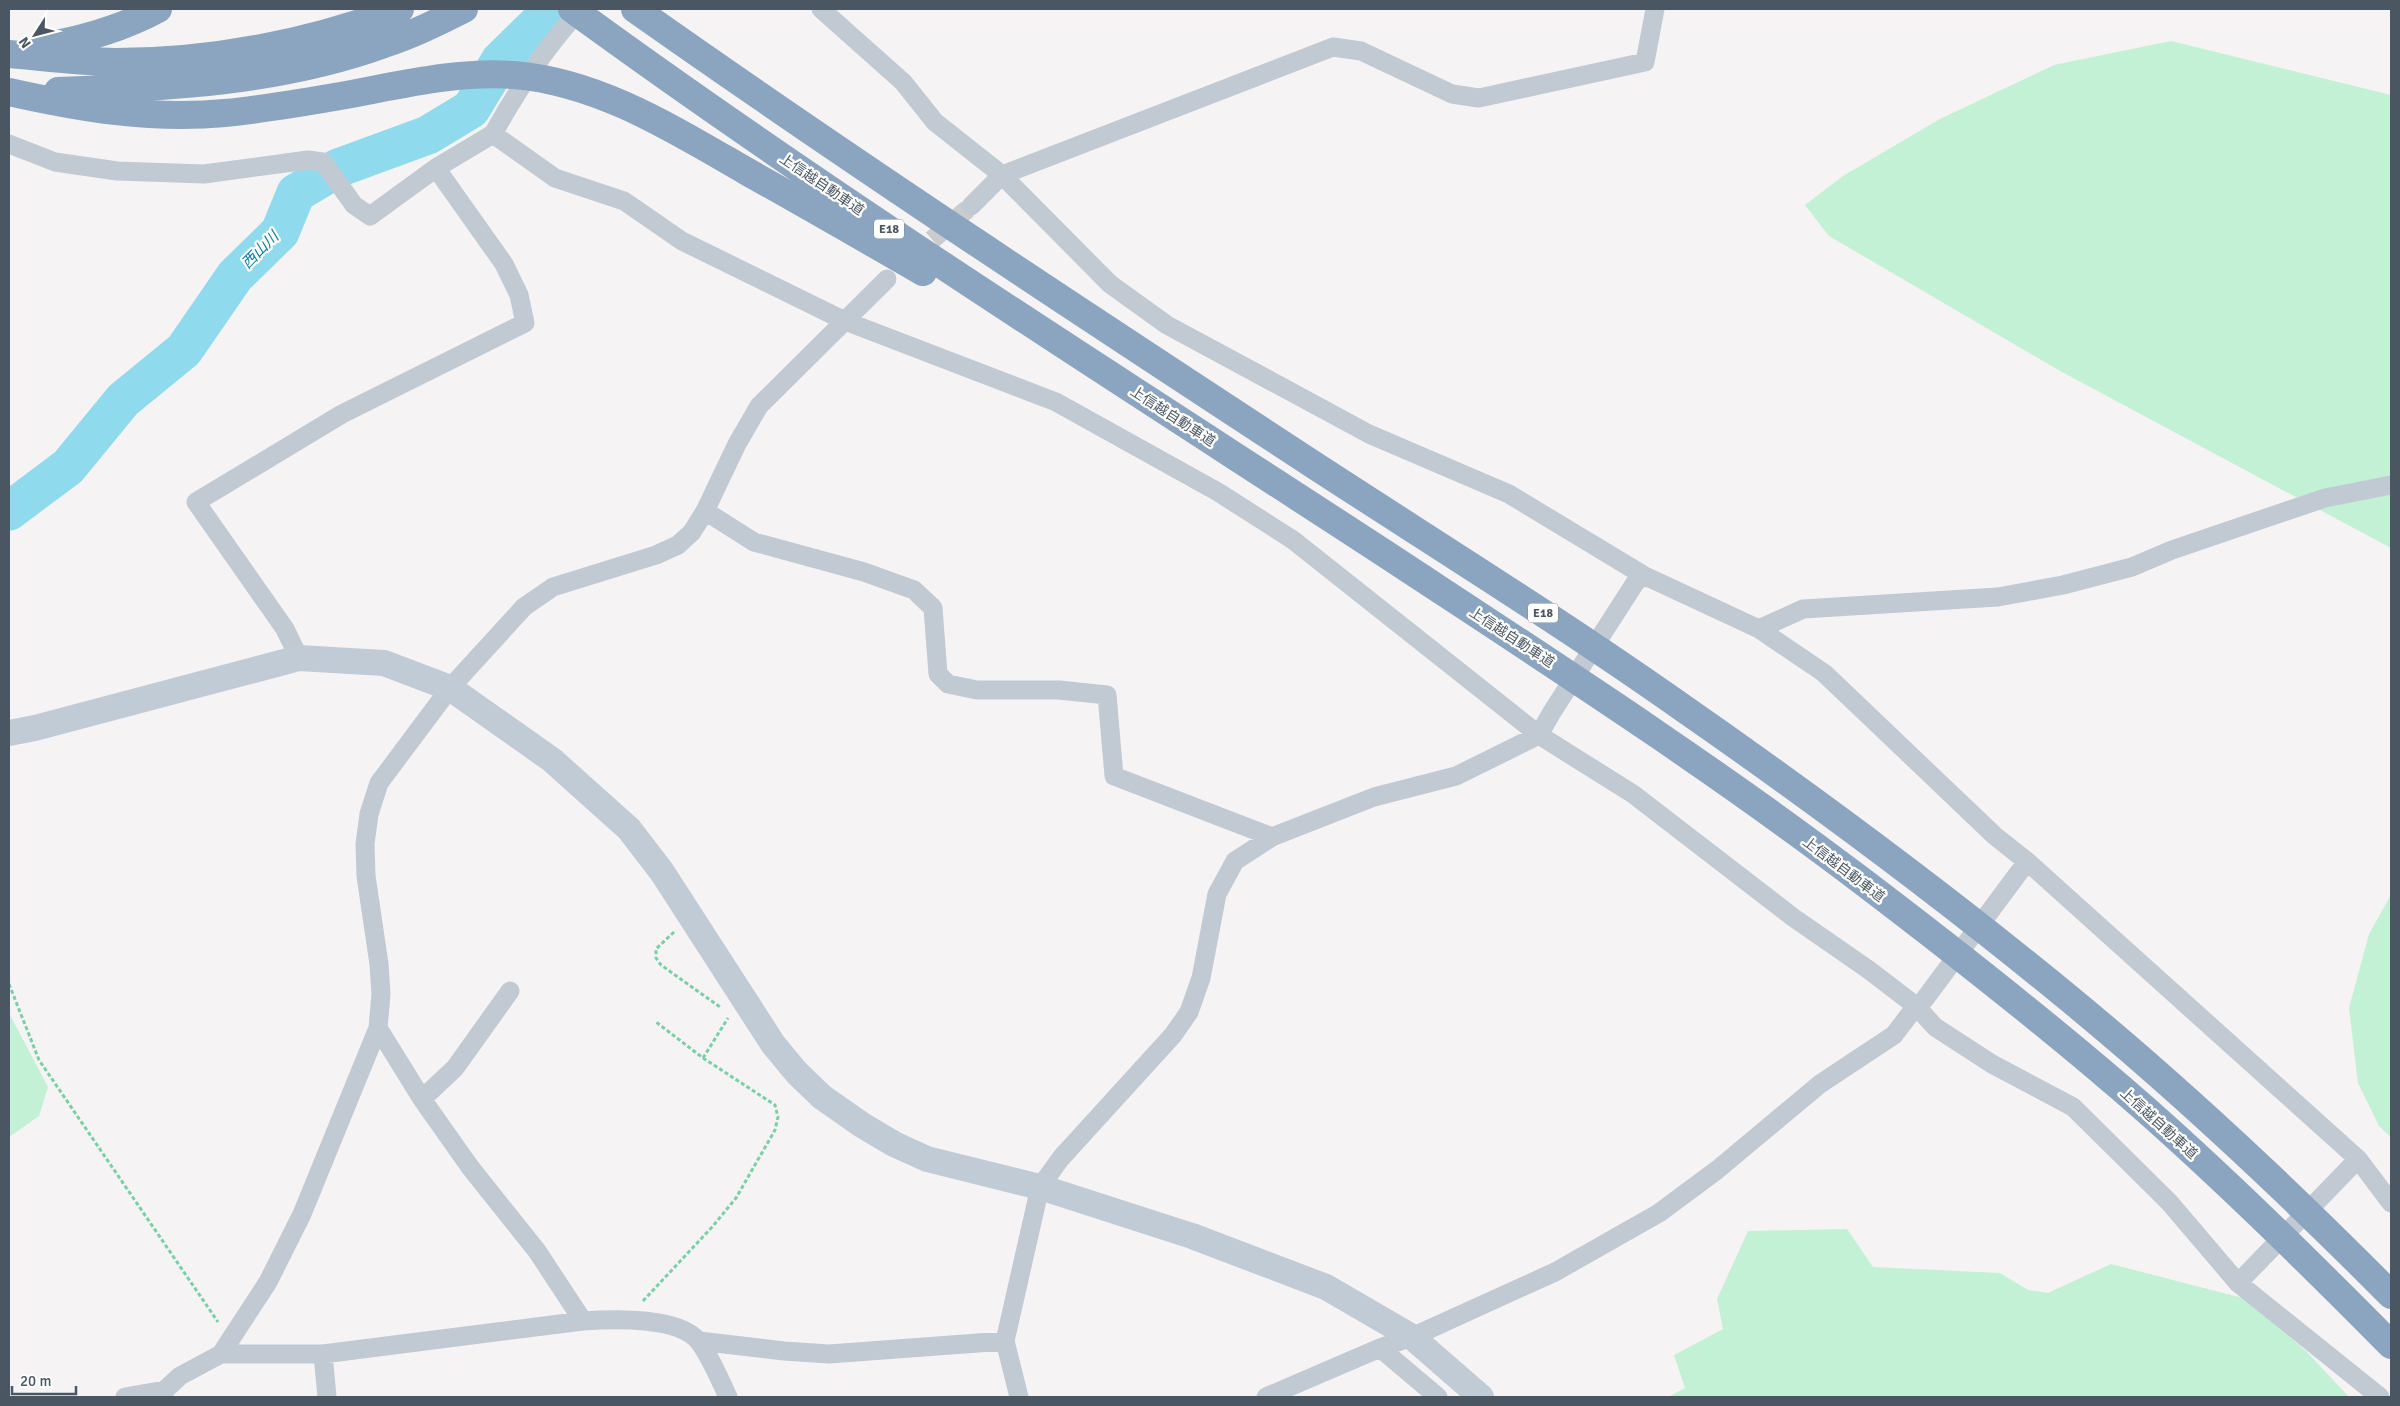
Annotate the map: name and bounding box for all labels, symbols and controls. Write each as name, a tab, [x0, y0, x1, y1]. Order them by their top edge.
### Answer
north arrow	[10, 10, 60, 60]
text: N	[15, 33, 35, 51]
street label: 上信越自動車道	[776, 150, 867, 219]
road number: E18	[874, 220, 904, 238]
water label: 西山川	[238, 226, 284, 272]
street label: 上信越自動車道	[1127, 383, 1218, 450]
street label: 上信越自動車道	[1466, 604, 1557, 671]
road number: E18	[1528, 604, 1558, 622]
street label: 上信越自動車道	[1799, 833, 1888, 906]
street label: 上信越自動車道	[2117, 1084, 2201, 1162]
scale bar	[12, 1364, 76, 1396]
text: 20 m	[20, 1372, 51, 1390]

